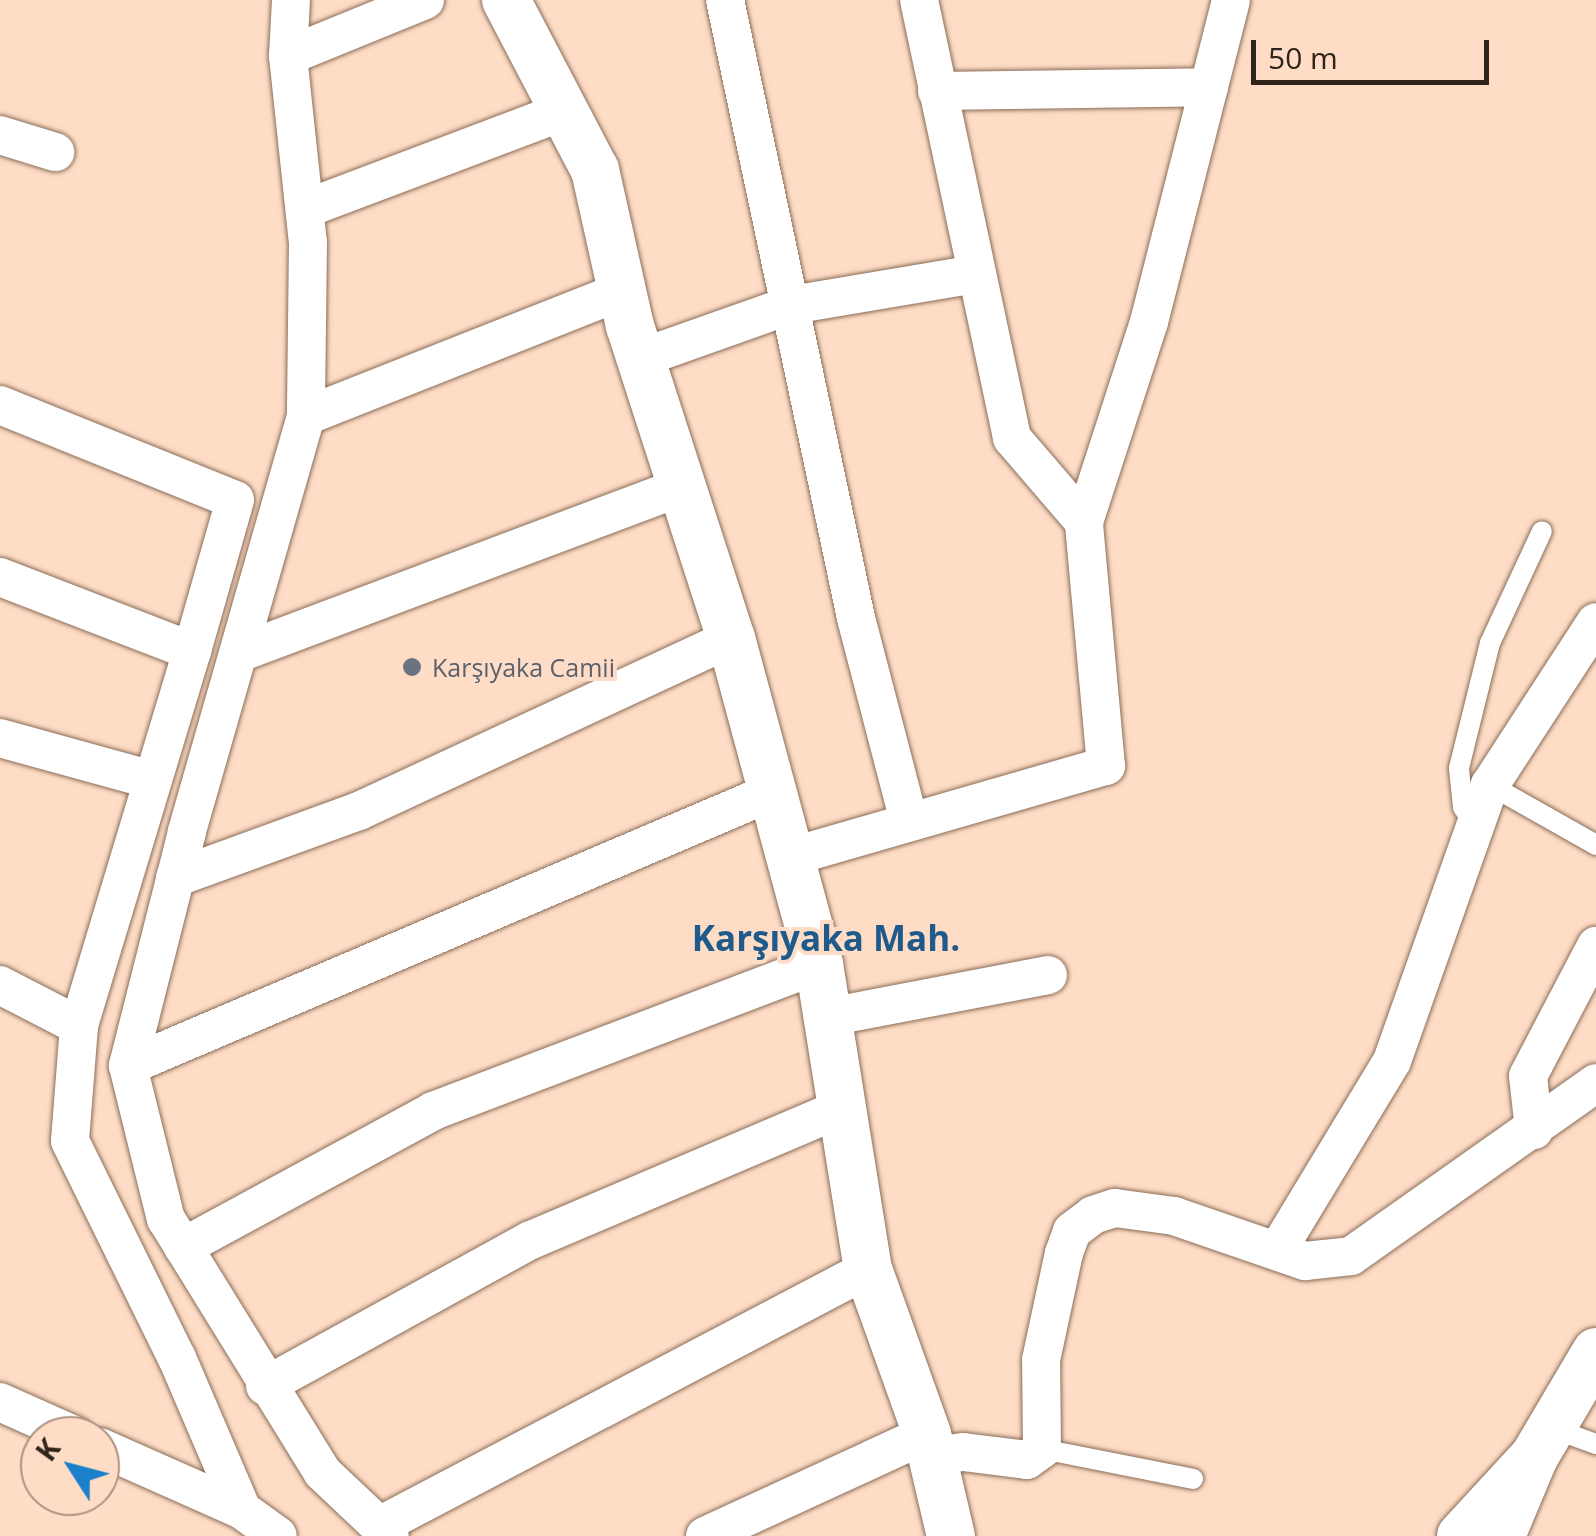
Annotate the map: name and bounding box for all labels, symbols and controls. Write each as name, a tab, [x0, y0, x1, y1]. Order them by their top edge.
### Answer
scale bar	[1256, 20, 1494, 82]
text: 50 m	[1268, 37, 1338, 78]
place label: Karşıyaka Camii	[432, 652, 615, 682]
marker: Karşıyaka Camii	[401, 656, 423, 678]
district label: Karşıyaka Mah.	[692, 917, 960, 959]
north arrow	[20, 1416, 120, 1516]
text: K	[27, 1431, 68, 1468]

